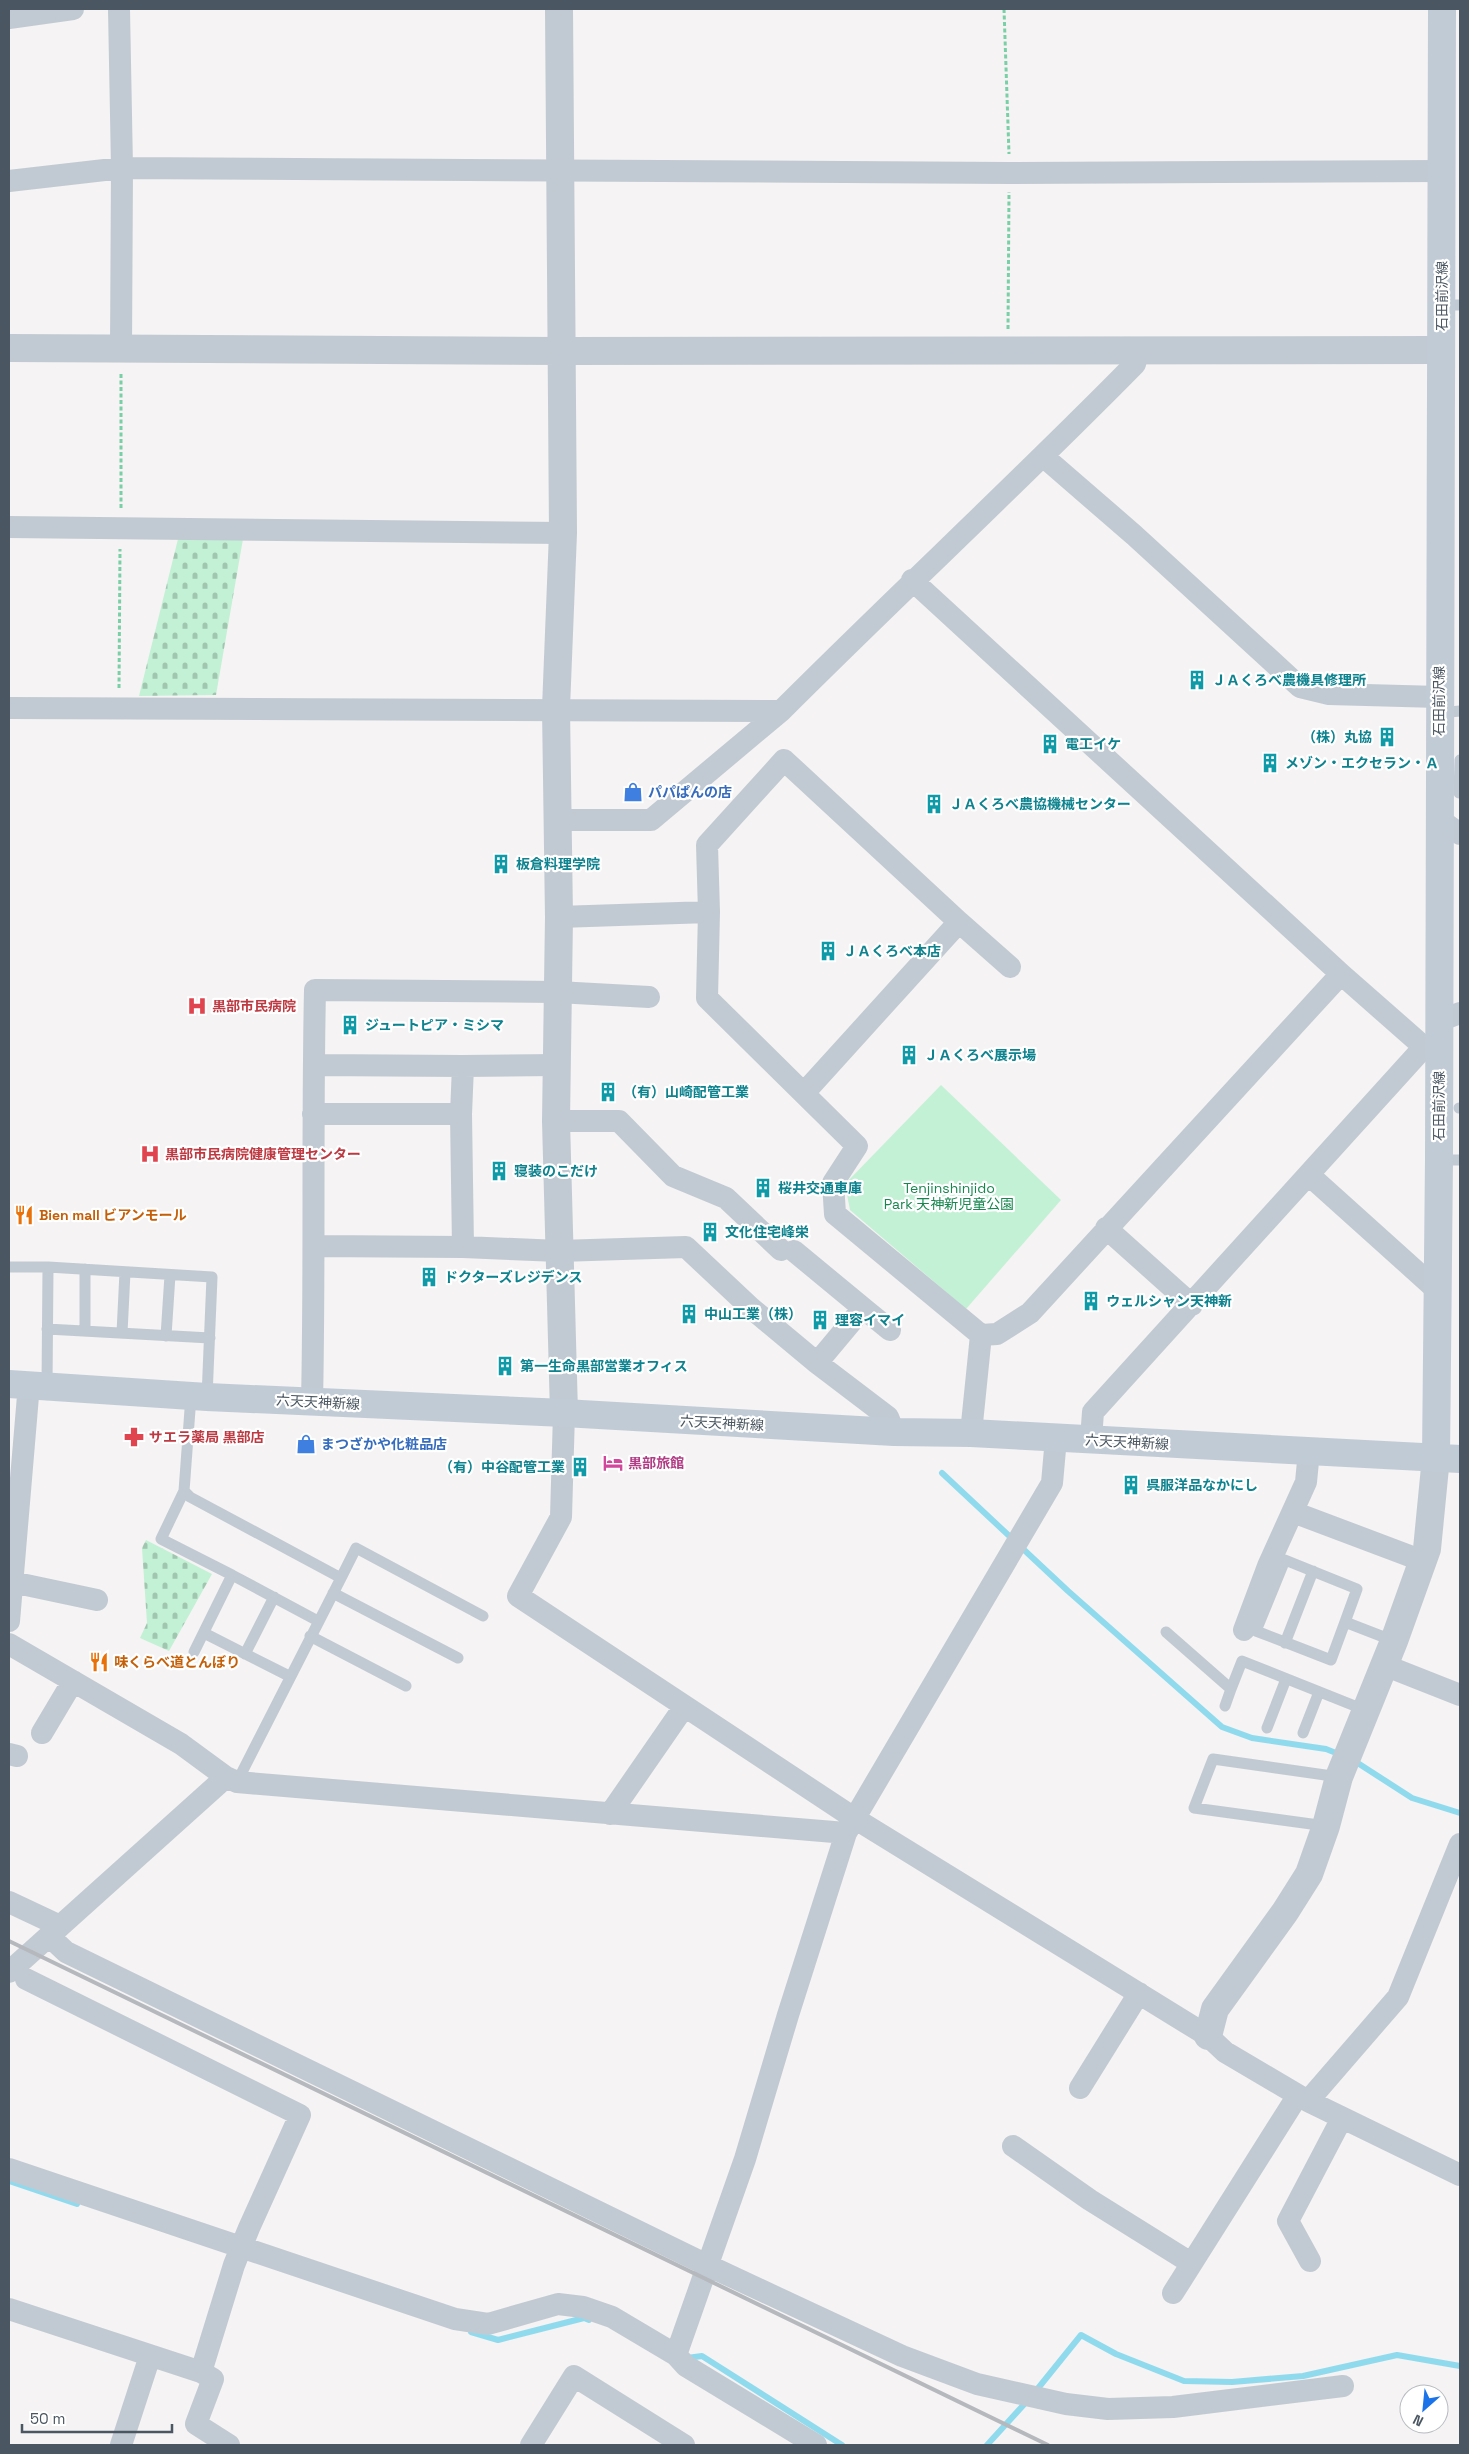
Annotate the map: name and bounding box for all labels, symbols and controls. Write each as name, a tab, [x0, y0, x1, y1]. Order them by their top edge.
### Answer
street label: 石田前沢線	[1433, 261, 1451, 331]
street label: 石田前沢線	[1430, 666, 1448, 736]
building icon: ＪＡくろべ農機具修理所	[1186, 669, 1208, 691]
place label: ＪＡくろべ農機具修理所	[1212, 671, 1366, 689]
building icon: （株）丸協	[1376, 726, 1398, 748]
place label: （株）丸協	[1302, 728, 1372, 746]
building icon: 電工イケ	[1039, 733, 1061, 755]
place label: 電工イケ	[1065, 735, 1121, 753]
building icon: メゾン・エクセラン・Ａ	[1259, 752, 1281, 774]
place label: メゾン・エクセラン・Ａ	[1285, 754, 1439, 772]
shop icon: パパぱんの店	[622, 781, 644, 803]
place label: パパぱんの店	[648, 783, 732, 801]
building icon: ＪＡくろべ農協機械センター	[923, 793, 945, 815]
place label: ＪＡくろべ農協機械センター	[949, 795, 1131, 813]
building icon: 板倉料理学院	[490, 853, 512, 875]
place label: 板倉料理学院	[516, 855, 600, 873]
building icon: ＪＡくろべ本店	[817, 940, 839, 962]
place label: ＪＡくろべ本店	[843, 942, 941, 960]
hospital icon: 黒部市民病院	[186, 995, 208, 1017]
place label: 黒部市民病院	[212, 997, 296, 1015]
building icon: ジュートピア・ミシマ	[339, 1014, 361, 1036]
place label: ジュートピア・ミシマ	[365, 1016, 504, 1034]
building icon: ＪＡくろべ展示場	[898, 1044, 920, 1066]
place label: ＪＡくろべ展示場	[924, 1046, 1036, 1064]
street label: 石田前沢線	[1430, 1071, 1448, 1141]
building icon: （有）山崎配管工業	[597, 1081, 619, 1103]
place label: （有）山崎配管工業	[623, 1083, 749, 1101]
hospital icon: 黒部市民病院健康管理センター	[139, 1143, 161, 1165]
place label: 黒部市民病院健康管理センター	[165, 1145, 361, 1163]
building icon: 寝装のこだけ	[488, 1160, 510, 1182]
place label: 寝装のこだけ	[514, 1162, 598, 1180]
building icon: 桜井交通車庫	[752, 1177, 774, 1199]
place label: 桜井交通車庫	[778, 1179, 862, 1197]
park label: Tenjinshinjido Park 天神新児童公園	[884, 1179, 1014, 1213]
restaurant icon: Bien mall ビアンモール	[13, 1204, 35, 1226]
place label: Bien mall ビアンモール	[39, 1206, 187, 1224]
building icon: 文化住宅峰栄	[699, 1221, 721, 1243]
place label: 文化住宅峰栄	[725, 1223, 809, 1241]
building icon: ドクターズレジデンス	[418, 1266, 440, 1288]
place label: ドクターズレジデンス	[444, 1268, 582, 1286]
building icon: ウェルシャン天神新	[1080, 1290, 1102, 1312]
place label: ウェルシャン天神新	[1106, 1292, 1232, 1310]
building icon: 中山工業（株）	[678, 1303, 700, 1325]
place label: 中山工業（株）	[704, 1305, 802, 1323]
building icon: 理容イマイ	[809, 1309, 831, 1331]
place label: 理容イマイ	[835, 1311, 905, 1329]
building icon: 第一生命黒部営業オフィス	[494, 1355, 516, 1377]
place label: 第一生命黒部営業オフィス	[520, 1357, 688, 1375]
street label: 六天天神新線	[276, 1391, 360, 1413]
street label: 六天天神新線	[680, 1412, 764, 1434]
pharmacy icon: サエラ薬局 黒部店	[123, 1426, 145, 1448]
place label: サエラ薬局 黒部店	[149, 1428, 265, 1446]
street label: 六天天神新線	[1085, 1431, 1169, 1453]
shop icon: まつざかや化粧品店	[295, 1433, 317, 1455]
place label: まつざかや化粧品店	[321, 1435, 447, 1453]
hotel icon: 黒部旅館	[602, 1452, 624, 1474]
place label: 黒部旅館	[628, 1454, 684, 1472]
building icon: （有）中谷配管工業	[569, 1456, 591, 1478]
place label: （有）中谷配管工業	[439, 1458, 565, 1476]
building icon: 呉服洋品なかにし	[1120, 1474, 1142, 1496]
place label: 呉服洋品なかにし	[1146, 1476, 1258, 1494]
restaurant icon: 味くらべ道とんぼり	[88, 1651, 110, 1673]
place label: 味くらべ道とんぼり	[114, 1653, 240, 1671]
north arrow	[1399, 2384, 1449, 2434]
scale bar	[22, 2402, 172, 2434]
text: 50 m	[30, 2409, 65, 2428]
text: N	[1410, 2410, 1426, 2431]

